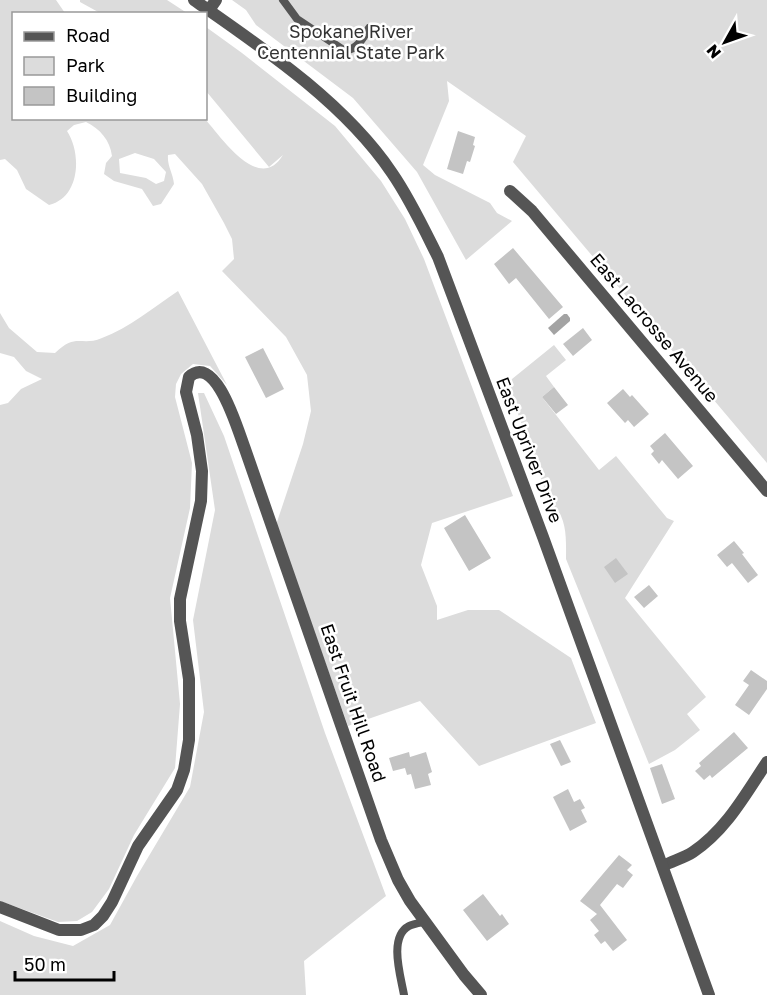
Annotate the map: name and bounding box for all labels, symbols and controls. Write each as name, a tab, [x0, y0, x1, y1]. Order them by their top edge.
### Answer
legend	[12, 12, 207, 120]
north arrow	[695, 12, 755, 72]
park label: Spokane River Centennial State Park	[257, 20, 445, 63]
text: Road	[66, 24, 110, 46]
text: N	[702, 41, 725, 63]
text: Park	[66, 54, 105, 76]
text: Building	[66, 84, 137, 106]
street label: East Lacrosse Avenue	[586, 248, 724, 406]
street label: East Upriver Drive	[492, 374, 568, 526]
street label: East Fruit Hill Road	[317, 621, 391, 785]
scale bar	[15, 944, 114, 982]
text: 50 m	[24, 953, 66, 975]

